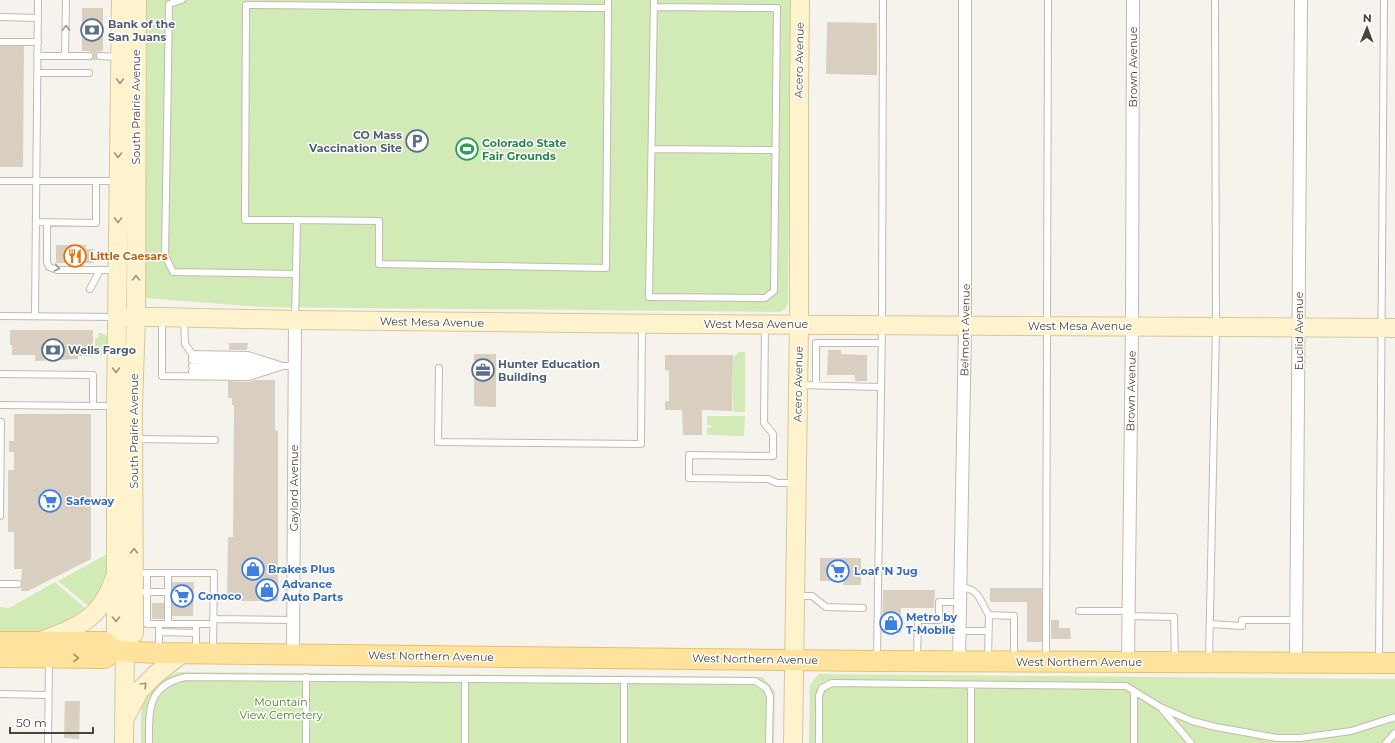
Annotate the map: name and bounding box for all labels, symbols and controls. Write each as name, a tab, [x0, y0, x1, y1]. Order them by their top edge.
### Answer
north arrow	[1347, 8, 1387, 48]
text: N	[1363, 11, 1372, 25]
bank icon: Bank of the San Juans	[79, 17, 105, 43]
place label: Bank of the San Juans	[108, 17, 175, 44]
street label: Acero Avenue	[791, 21, 807, 98]
one-way arrow	[62, 25, 70, 31]
street label: Brown Avenue	[1126, 26, 1140, 107]
street label: South Prairie Avenue	[129, 49, 143, 165]
one-way arrow	[115, 78, 124, 84]
place label: CO Mass Vaccination Site	[308, 128, 402, 155]
parking icon: CO Mass Vaccination Site	[404, 128, 430, 154]
sports icon: Colorado State Fair Grounds	[454, 136, 480, 162]
place label: Colorado State Fair Grounds	[482, 136, 567, 163]
one-way arrow	[114, 152, 123, 158]
one-way arrow	[114, 217, 122, 223]
restaurant icon: Little Caesars	[62, 243, 88, 269]
place label: Little Caesars	[90, 249, 168, 263]
one-way arrow	[53, 264, 60, 272]
one-way arrow	[132, 275, 140, 281]
street label: Belmont Avenue	[957, 283, 973, 376]
street label: Euclid Avenue	[1292, 291, 1306, 370]
street label: West Mesa Avenue	[380, 314, 485, 330]
street label: West Mesa Avenue	[704, 317, 809, 331]
street label: West Mesa Avenue	[1028, 319, 1133, 333]
bank icon: Wells Fargo	[40, 337, 66, 363]
place label: Wells Fargo	[68, 343, 136, 357]
street label: Acero Avenue	[790, 345, 806, 422]
street label: Brown Avenue	[1123, 350, 1139, 432]
office icon: Hunter Education Building	[470, 357, 496, 383]
place label: Hunter Education Building	[498, 357, 600, 384]
one-way arrow	[112, 367, 120, 373]
street label: South Prairie Avenue	[127, 373, 141, 489]
street label: Gaylord Avenue	[287, 444, 301, 531]
supermarket icon: Safeway	[37, 488, 63, 514]
place label: Safeway	[66, 494, 115, 508]
one-way arrow	[130, 548, 138, 554]
shop icon: Brakes Plus	[240, 556, 266, 582]
supermarket icon: Loaf 'N Jug	[825, 558, 851, 584]
place label: Brakes Plus	[268, 562, 335, 576]
place label: Loaf 'N Jug	[854, 564, 918, 578]
shop icon: Advance Auto Parts	[254, 577, 280, 603]
place label: Advance Auto Parts	[281, 577, 343, 604]
supermarket icon: Conoco	[169, 583, 195, 609]
place label: Conoco	[198, 589, 241, 603]
shop icon: Metro by T-Mobile	[878, 610, 904, 636]
place label: Metro by T-Mobile	[906, 610, 958, 637]
one-way arrow	[112, 616, 120, 622]
street label: West Northern Avenue	[368, 648, 495, 664]
street label: West Northern Avenue	[692, 651, 819, 667]
one-way arrow	[73, 654, 79, 662]
street label: West Northern Avenue	[1016, 655, 1142, 669]
one-way arrow	[140, 682, 147, 690]
park label: Mountain View Cemetery	[239, 695, 323, 722]
scale bar	[10, 709, 93, 735]
text: 50 m	[16, 715, 47, 730]

